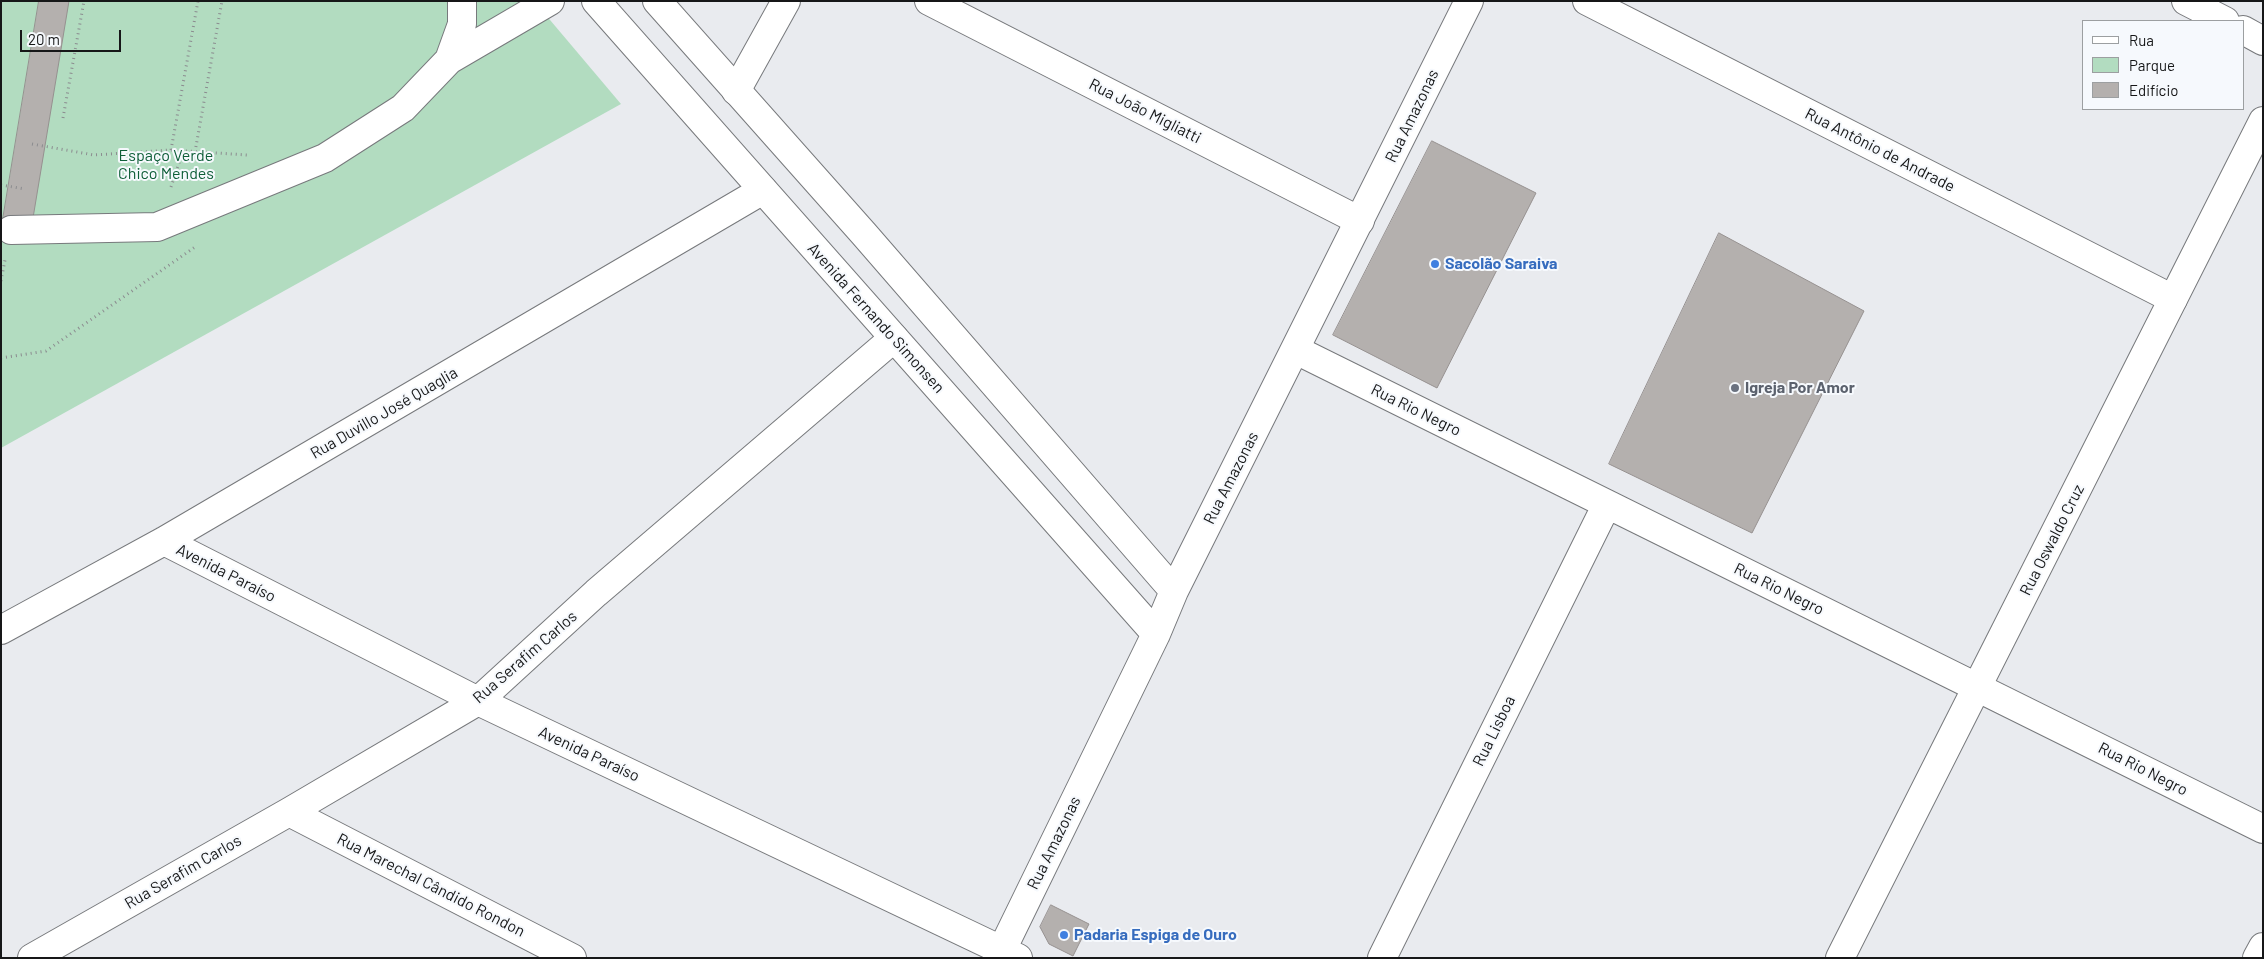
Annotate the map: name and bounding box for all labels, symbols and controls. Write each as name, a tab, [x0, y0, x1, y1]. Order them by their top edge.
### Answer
scale bar	[22, 20, 124, 52]
legend	[2082, 20, 2244, 110]
text: 20 m	[28, 30, 60, 48]
text: Rua	[2129, 31, 2154, 49]
text: Parque	[2129, 56, 2175, 74]
street label: Rua Amazonas	[1381, 66, 1443, 166]
street label: Rua João Migliatti	[1086, 74, 1204, 148]
text: Edifício	[2129, 81, 2178, 99]
street label: Rua Antônio de Andrade	[1802, 104, 1958, 196]
park label: Espaço Verde Chico Mendes	[118, 146, 214, 184]
street label: Avenida Fernando Simonsen	[803, 239, 949, 397]
place label: Sacolão Saraiva	[1445, 254, 1557, 274]
marker: Sacolão Saraiva	[1429, 258, 1441, 270]
street label: Rua Duvillo José Quaglia	[307, 363, 461, 463]
place label: Igreja Por Amor	[1745, 378, 1855, 398]
street label: Rua Rio Negro	[1368, 380, 1464, 440]
marker: Igreja Por Amor	[1729, 382, 1741, 394]
street label: Rua Amazonas	[1199, 429, 1263, 527]
street label: Rua Oswaldo Cruz	[2016, 481, 2088, 599]
street label: Avenida Paraíso	[173, 540, 279, 606]
street label: Rua Rio Negro	[1731, 559, 1827, 619]
street label: Rua Serafim Carlos	[469, 607, 581, 707]
street label: Rua Lisboa	[1469, 693, 1519, 769]
street label: Avenida Paraíso	[535, 722, 643, 786]
street label: Rua Rio Negro	[2095, 738, 2191, 800]
street label: Rua Amazonas	[1023, 793, 1085, 893]
street label: Rua Marechal Cândido Rondon	[334, 829, 528, 941]
street label: Rua Serafim Carlos	[121, 831, 245, 913]
place label: Padaria Espiga de Ouro	[1074, 925, 1237, 945]
marker: Padaria Espiga de Ouro	[1058, 929, 1070, 941]

